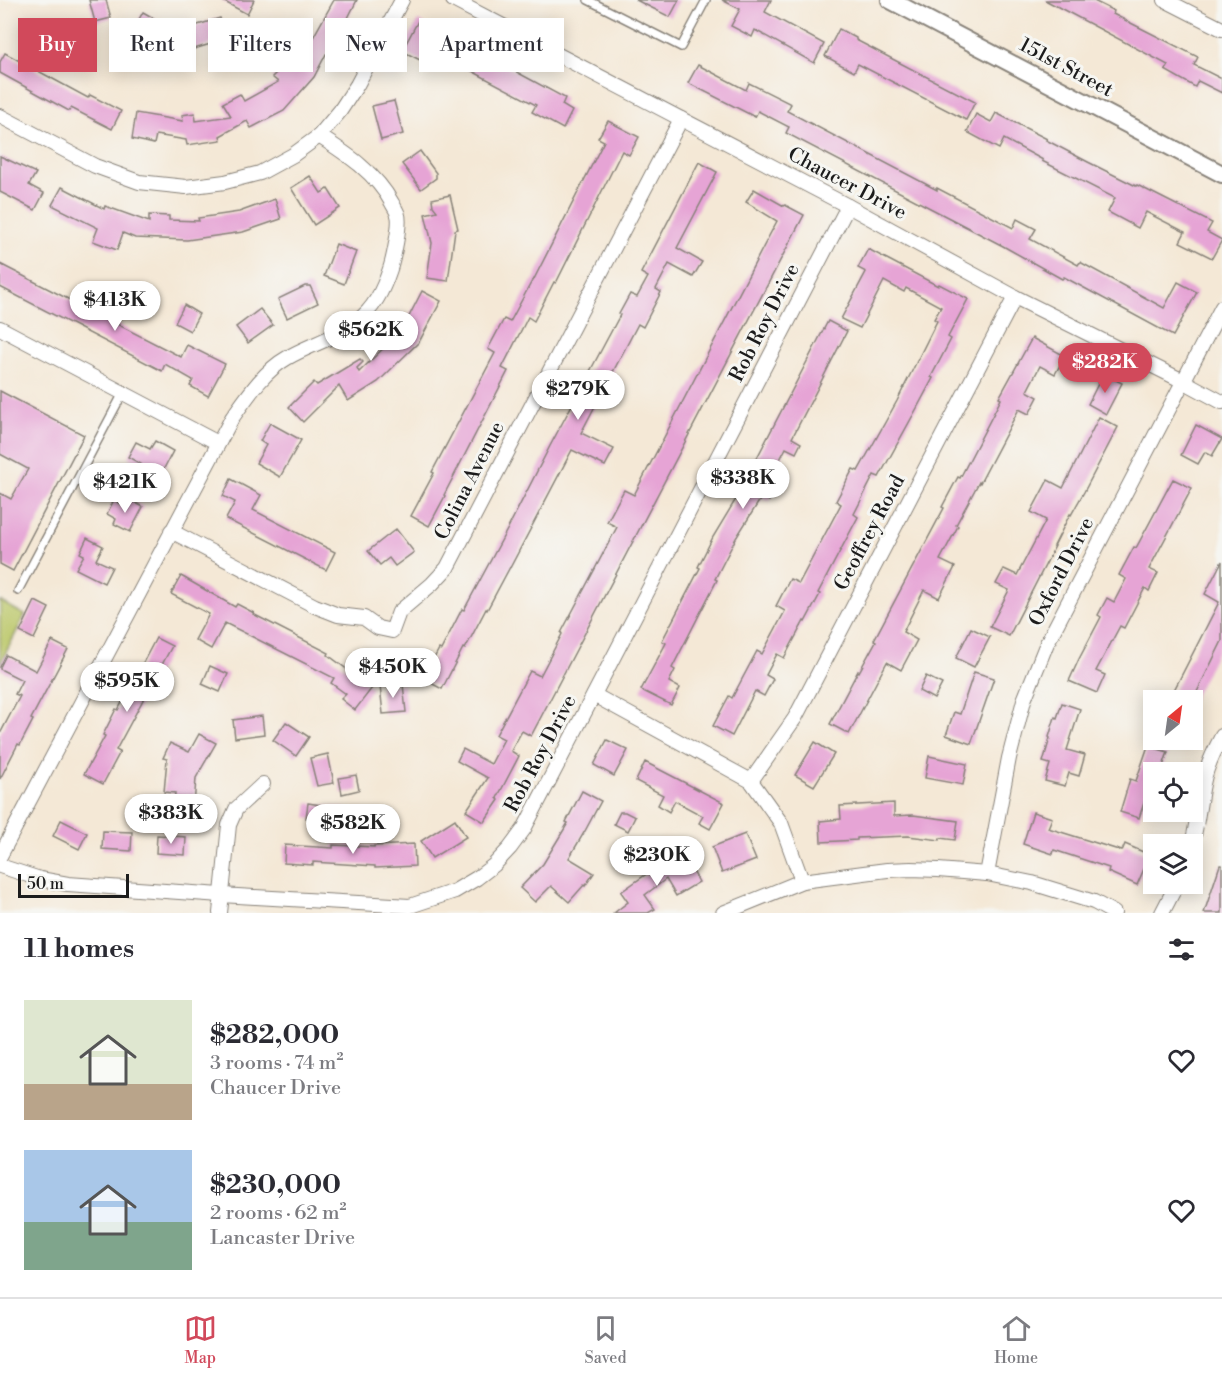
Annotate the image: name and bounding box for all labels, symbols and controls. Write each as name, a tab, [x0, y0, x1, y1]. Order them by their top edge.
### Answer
chip: Buy	[18, 18, 97, 72]
chip: Rent	[109, 18, 196, 72]
chip: Filters	[208, 18, 313, 72]
chip: New	[325, 18, 407, 72]
chip: Apartment	[419, 18, 564, 72]
street label: 151st Street	[1015, 33, 1117, 103]
street label: Chaucer Drive	[783, 142, 911, 226]
street label: Rob Roy Drive	[724, 260, 806, 386]
pin: $413K	[73, 281, 157, 332]
text: $413K	[84, 288, 146, 313]
pin: $562K	[329, 311, 413, 362]
text: $562K	[338, 318, 404, 343]
pin: $282K	[1063, 343, 1147, 394]
text: $282K	[1072, 350, 1138, 375]
pin: $279K	[536, 370, 620, 421]
text: $279K	[546, 377, 610, 402]
street label: Colina Avenue	[429, 418, 511, 544]
pin: $338K	[701, 459, 785, 510]
pin: $421K	[83, 463, 167, 514]
text: $338K	[711, 466, 775, 491]
text: $421K	[93, 470, 157, 495]
street label: Geoffrey Road	[829, 470, 911, 595]
street label: Oxford Drive	[1024, 513, 1100, 631]
pin: $450K	[351, 648, 435, 699]
text: $450K	[359, 655, 427, 680]
pin: $595K	[85, 662, 169, 713]
text: $595K	[94, 669, 160, 694]
north arrow	[1143, 690, 1203, 750]
map controls	[1143, 690, 1203, 894]
street label: Rob Roy Drive	[500, 691, 582, 817]
button: locate	[1143, 762, 1203, 822]
pin: $383K	[129, 794, 213, 845]
text: $383K	[139, 801, 203, 826]
pin: $582K	[311, 804, 395, 855]
text: $582K	[320, 811, 386, 836]
button: layers	[1143, 834, 1203, 894]
pin: $230K	[615, 836, 699, 887]
text: $230K	[623, 843, 691, 868]
scale bar	[18, 871, 129, 898]
text: 50 m	[27, 874, 64, 894]
text: 11 homes	[24, 933, 134, 965]
icon: filters	[1165, 933, 1198, 966]
text: $282,000	[210, 1019, 339, 1051]
icon: home	[72, 1024, 144, 1096]
icon: heart	[1165, 1044, 1198, 1077]
text: 3 rooms · 74 m²	[210, 1051, 343, 1076]
text: Chaucer Drive	[210, 1076, 341, 1101]
text: $230,000	[210, 1169, 341, 1201]
icon: home	[72, 1174, 144, 1246]
icon: heart	[1165, 1194, 1198, 1227]
text: 2 rooms · 62 m²	[210, 1201, 346, 1226]
text: Lancaster Drive	[210, 1226, 355, 1251]
tab: Map	[184, 1312, 217, 1368]
tab: Saved	[585, 1312, 627, 1368]
tab: Home	[994, 1312, 1038, 1368]

